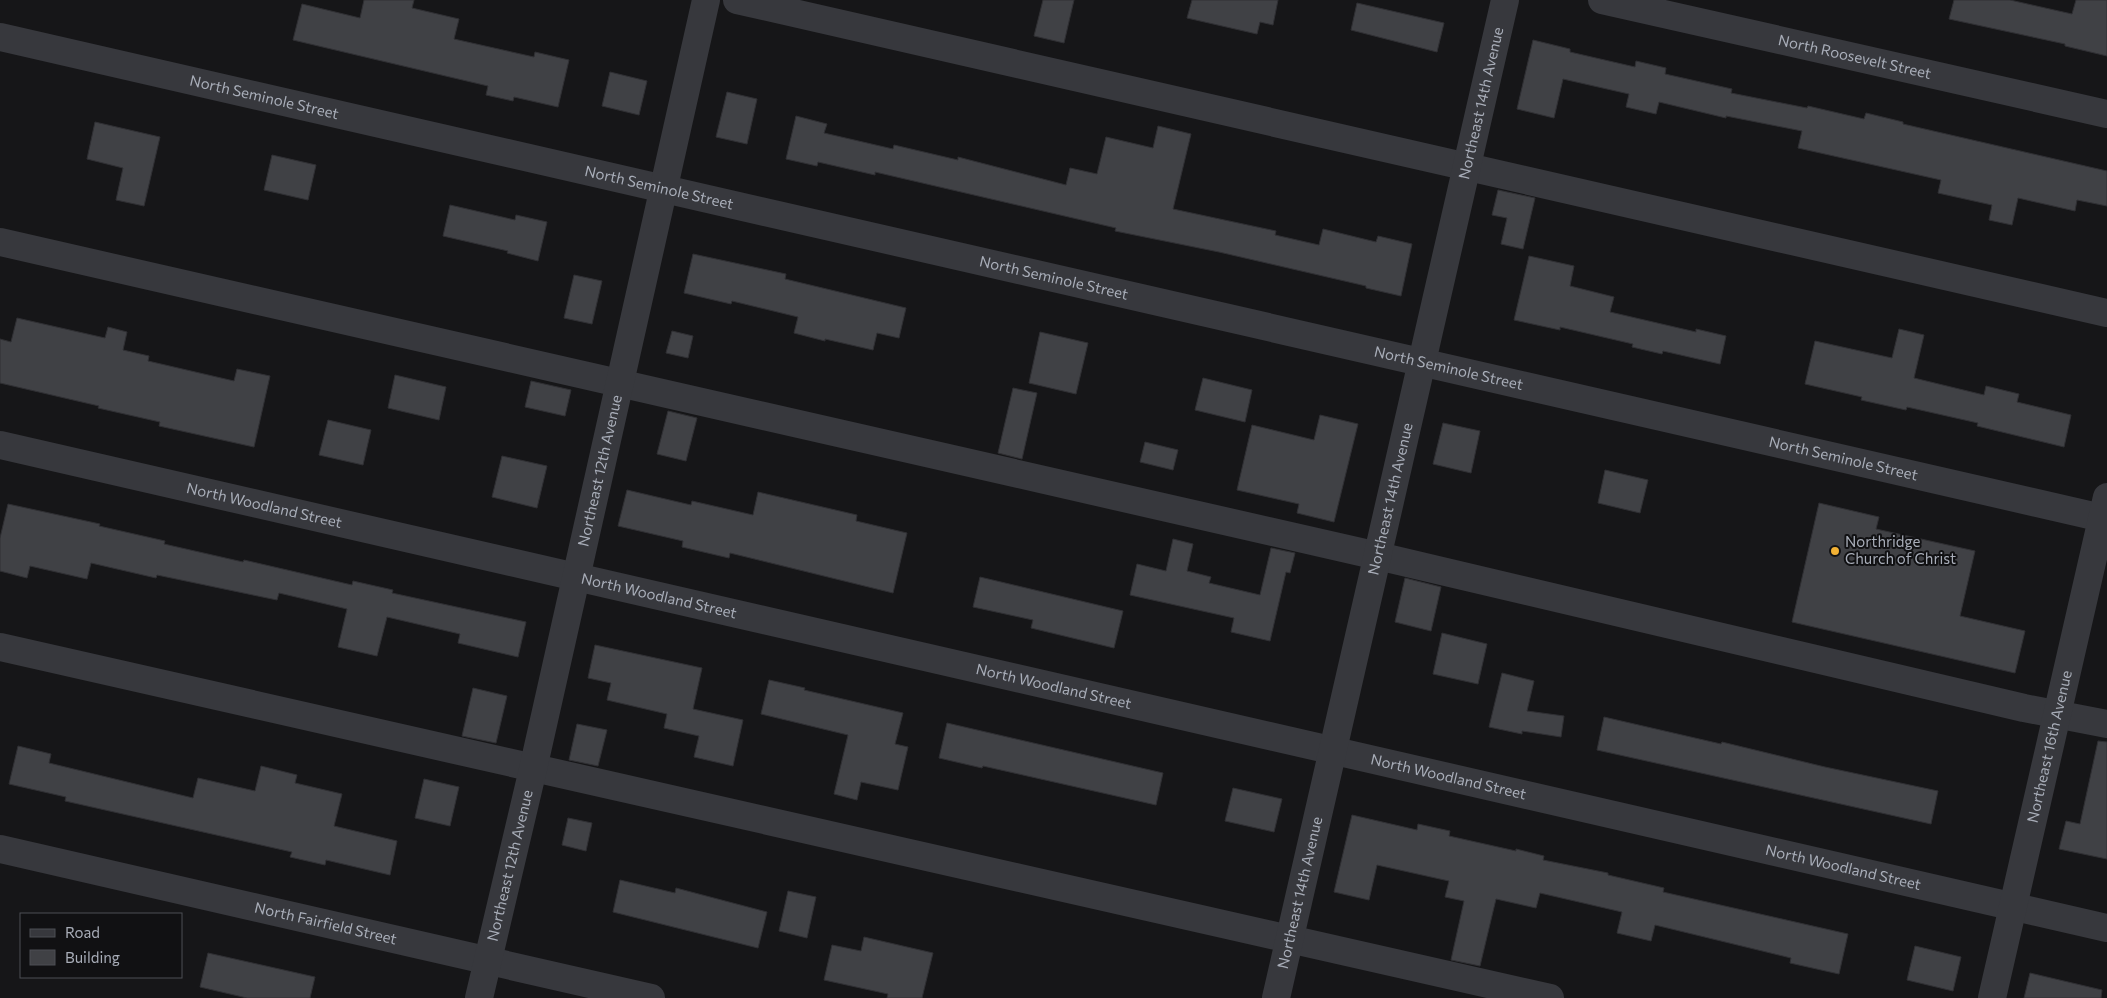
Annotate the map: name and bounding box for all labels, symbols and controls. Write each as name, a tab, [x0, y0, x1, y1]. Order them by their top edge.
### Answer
street label: Northeast 14th Avenue	[1454, 25, 1507, 181]
street label: North Roosevelt Street	[1777, 30, 1933, 82]
street label: North Seminole Street	[188, 71, 341, 122]
street label: North Seminole Street	[583, 161, 735, 213]
street label: North Seminole Street	[978, 251, 1130, 303]
street label: North Seminole Street	[1373, 342, 1525, 393]
street label: Northeast 12th Avenue	[573, 393, 625, 548]
street label: Northeast 14th Avenue	[1363, 421, 1416, 577]
street label: North Seminole Street	[1767, 432, 1920, 483]
street label: North Woodland Street	[185, 478, 344, 531]
place label: Northridge Church of Christ	[1845, 532, 1956, 567]
marker: Northridge Church of Christ	[1829, 545, 1841, 557]
street label: North Woodland Street	[580, 569, 739, 622]
street label: North Woodland Street	[974, 659, 1133, 712]
street label: Northeast 16th Avenue	[2023, 668, 2075, 824]
street label: North Woodland Street	[1369, 750, 1528, 803]
street label: Northeast 12th Avenue	[483, 788, 536, 943]
street label: Northeast 14th Avenue	[1273, 815, 1325, 970]
street label: North Woodland Street	[1764, 840, 1923, 893]
street label: North Fairfield Street	[253, 898, 399, 948]
legend	[20, 913, 182, 978]
text: Road	[65, 923, 100, 941]
text: Building	[65, 948, 120, 966]

